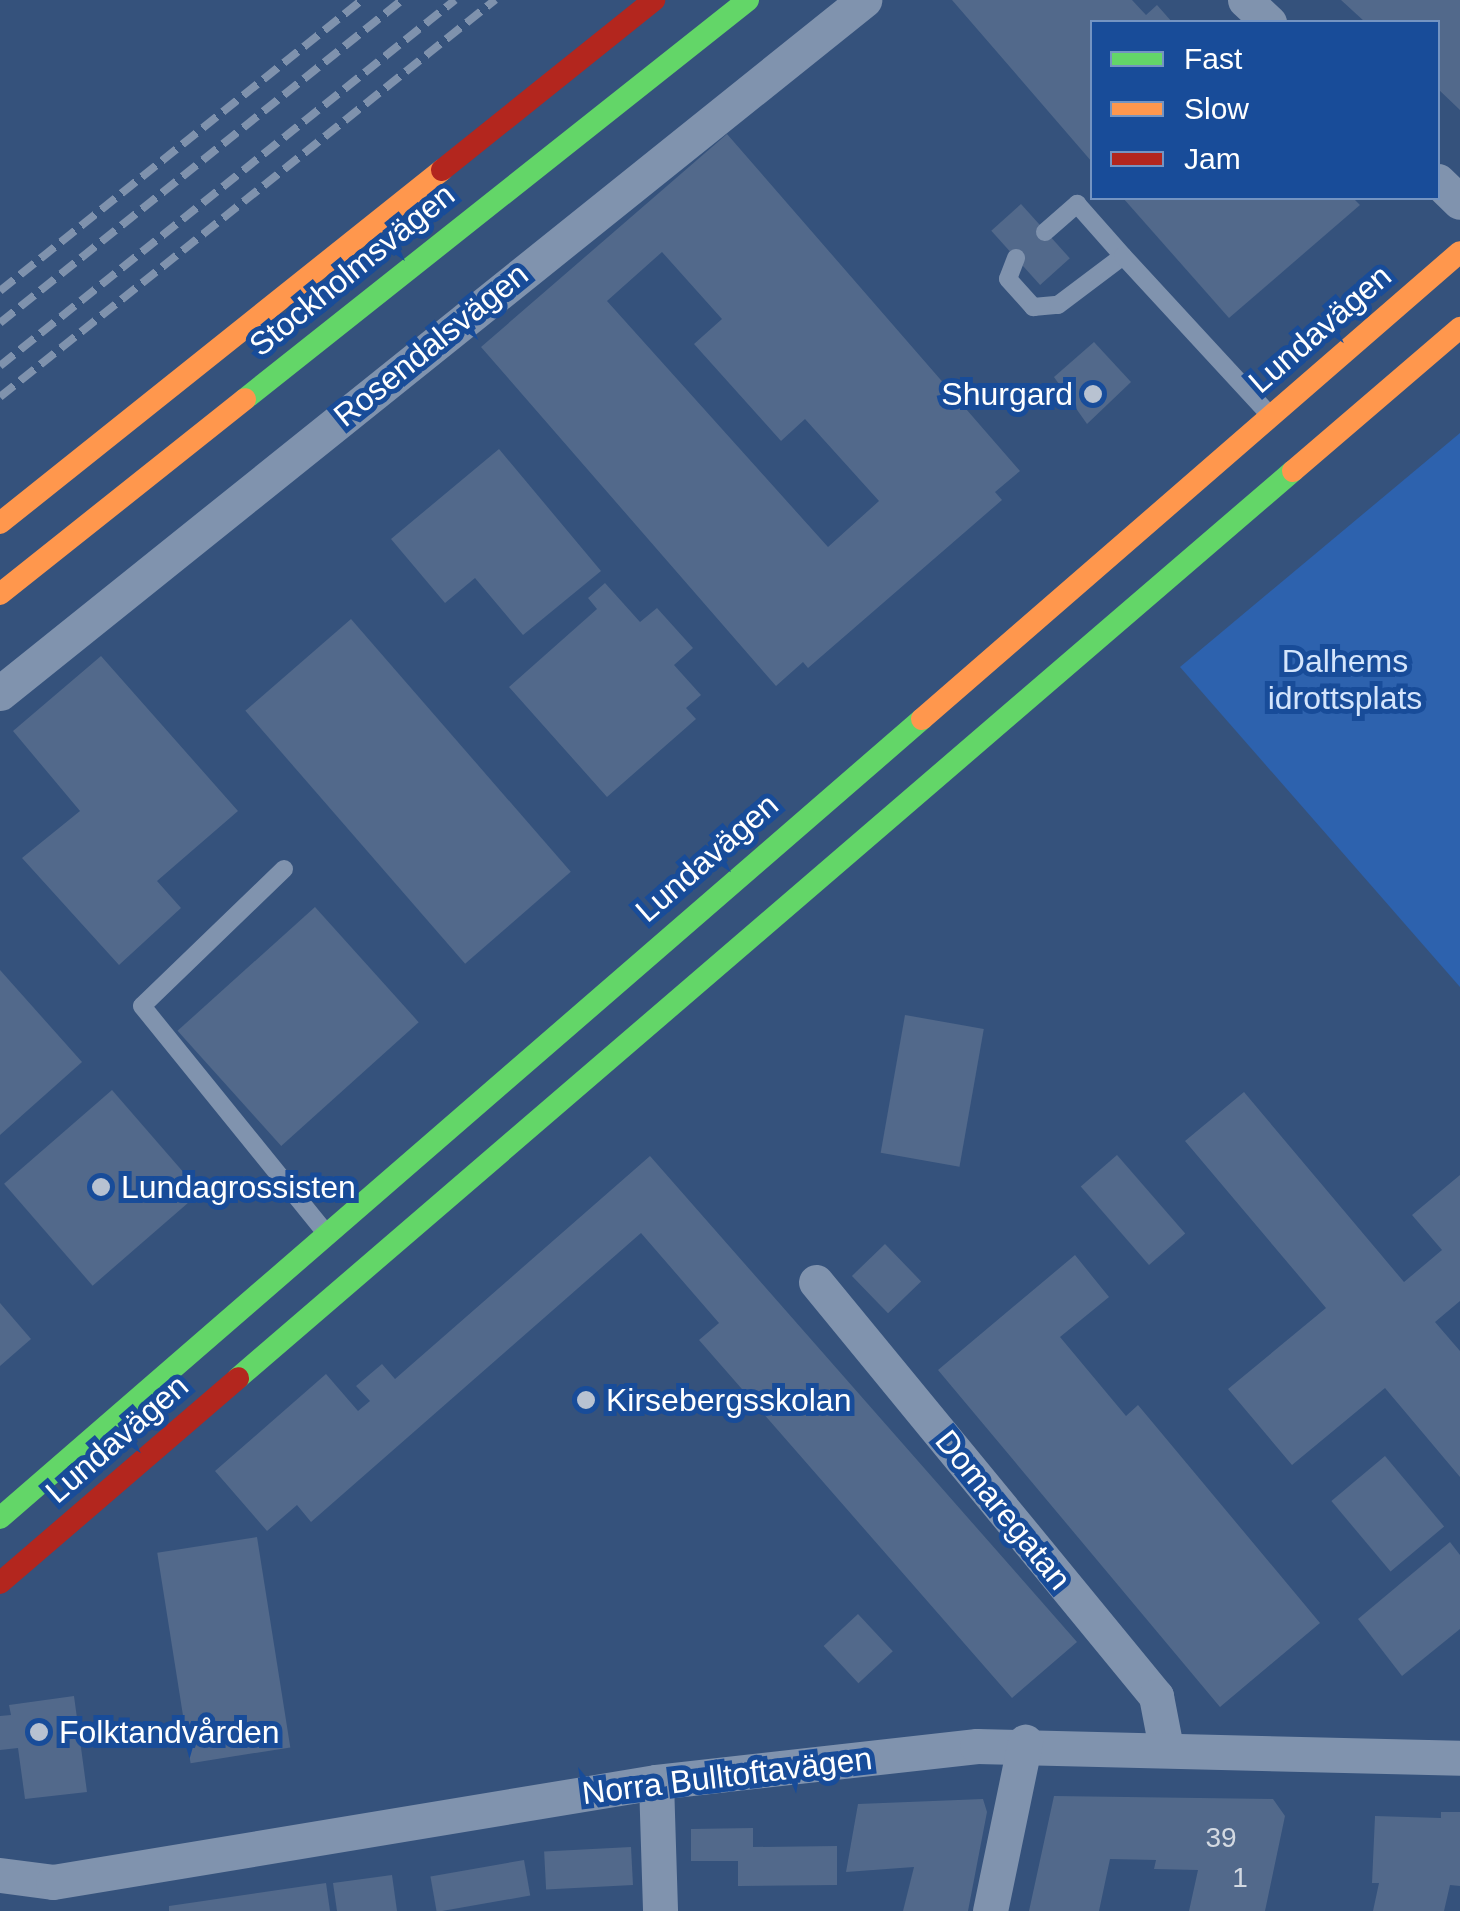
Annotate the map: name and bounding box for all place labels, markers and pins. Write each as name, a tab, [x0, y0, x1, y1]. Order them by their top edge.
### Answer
place label: Shurgard	[941, 375, 1073, 413]
marker: Shurgard	[1082, 383, 1104, 405]
place label: Lundagrossisten	[121, 1168, 356, 1206]
marker: Lundagrossisten	[90, 1176, 112, 1198]
place label: Kirsebergsskolan	[606, 1381, 851, 1419]
marker: Kirsebergsskolan	[575, 1389, 597, 1411]
place label: Folktandvården	[59, 1713, 280, 1751]
marker: Folktandvården	[28, 1721, 50, 1743]

